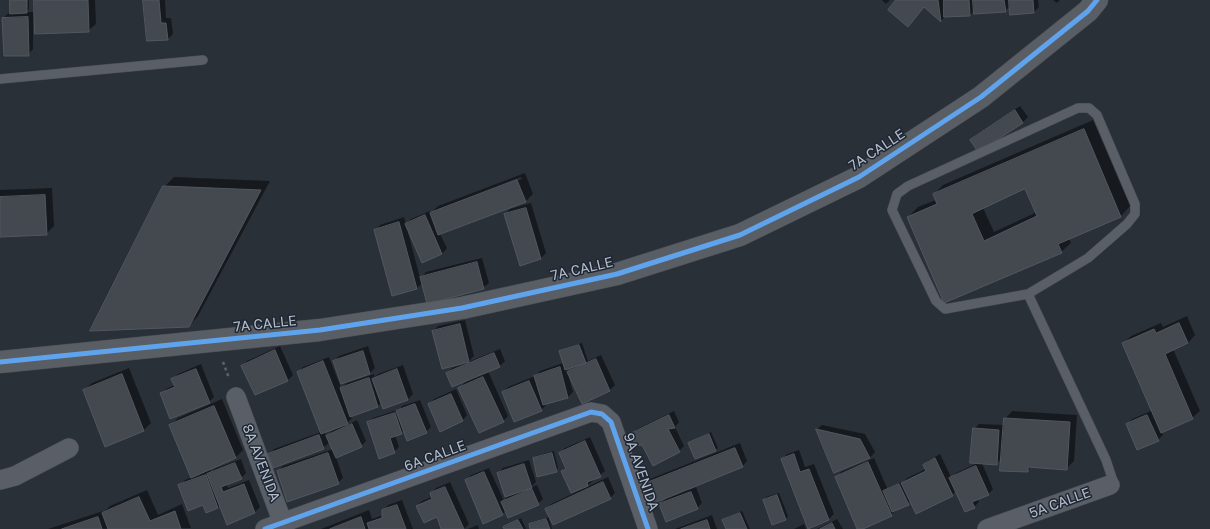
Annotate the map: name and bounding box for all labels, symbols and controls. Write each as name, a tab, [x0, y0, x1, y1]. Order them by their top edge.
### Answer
street label: 7A CALLE	[846, 126, 908, 174]
street label: 7A CALLE	[549, 254, 615, 284]
street label: 7A CALLE	[233, 312, 297, 336]
street label: 8A AVENIDA	[239, 422, 283, 504]
street label: 9A AVENIDA	[620, 431, 662, 513]
street label: 6A CALLE	[402, 437, 468, 475]
street label: 5A CALLE	[1027, 484, 1093, 522]

